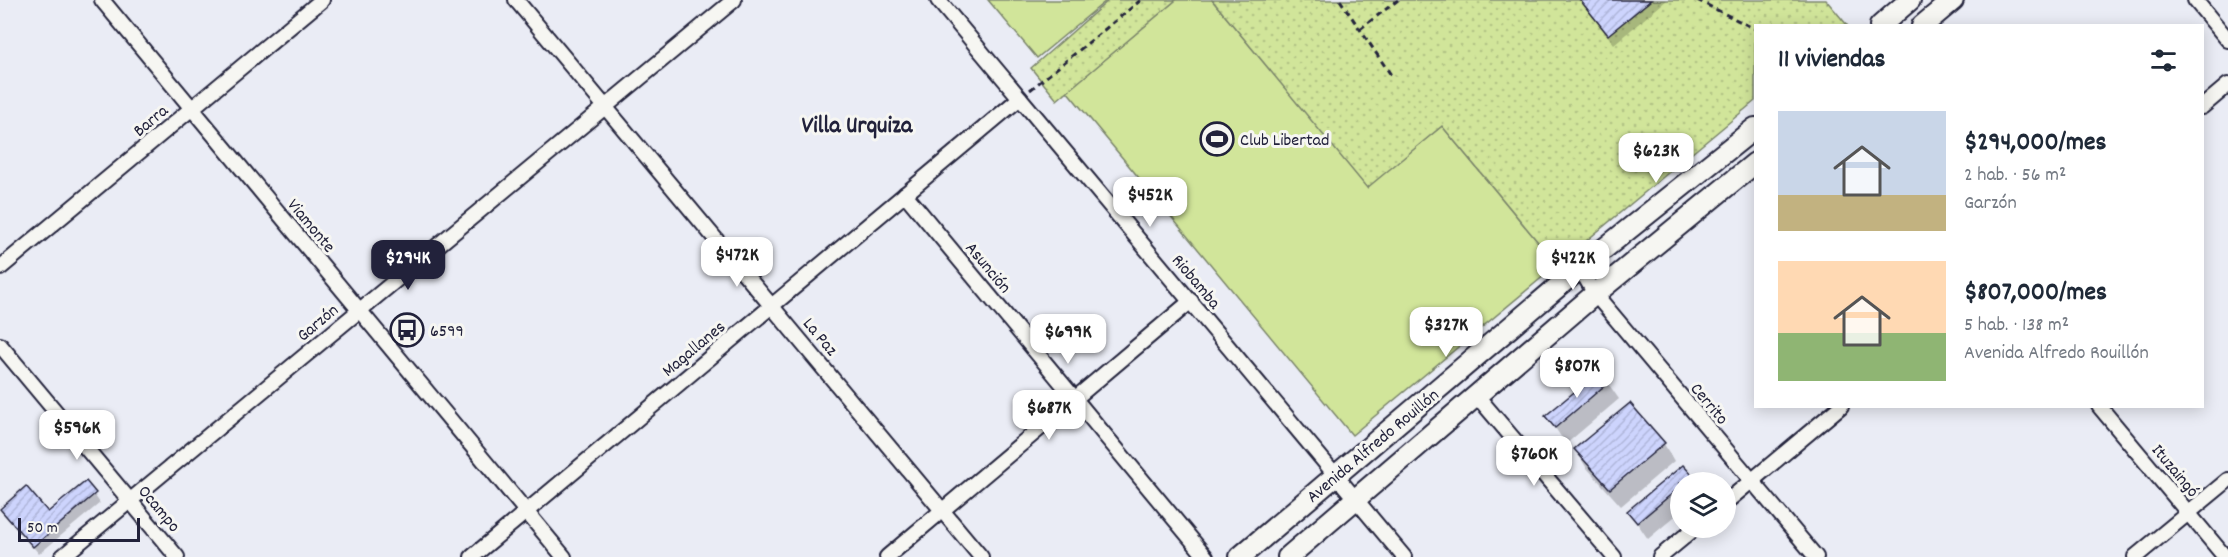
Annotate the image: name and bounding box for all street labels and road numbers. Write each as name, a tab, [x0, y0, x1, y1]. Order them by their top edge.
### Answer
street label: Barra	[129, 100, 175, 144]
street label: Viamonte	[280, 194, 340, 259]
street label: Asunción	[958, 237, 1016, 300]
street label: Riobamba	[1165, 250, 1226, 316]
street label: Garzón	[292, 299, 345, 349]
street label: La Paz	[796, 313, 843, 362]
street label: Magallanes	[657, 316, 732, 384]
street label: Cerrito	[1683, 378, 1733, 431]
street label: Avenida Alfredo Rouillón	[1302, 384, 1445, 510]
street label: Ituzaingó	[2144, 440, 2204, 504]
street label: Ocampo	[131, 481, 185, 539]

